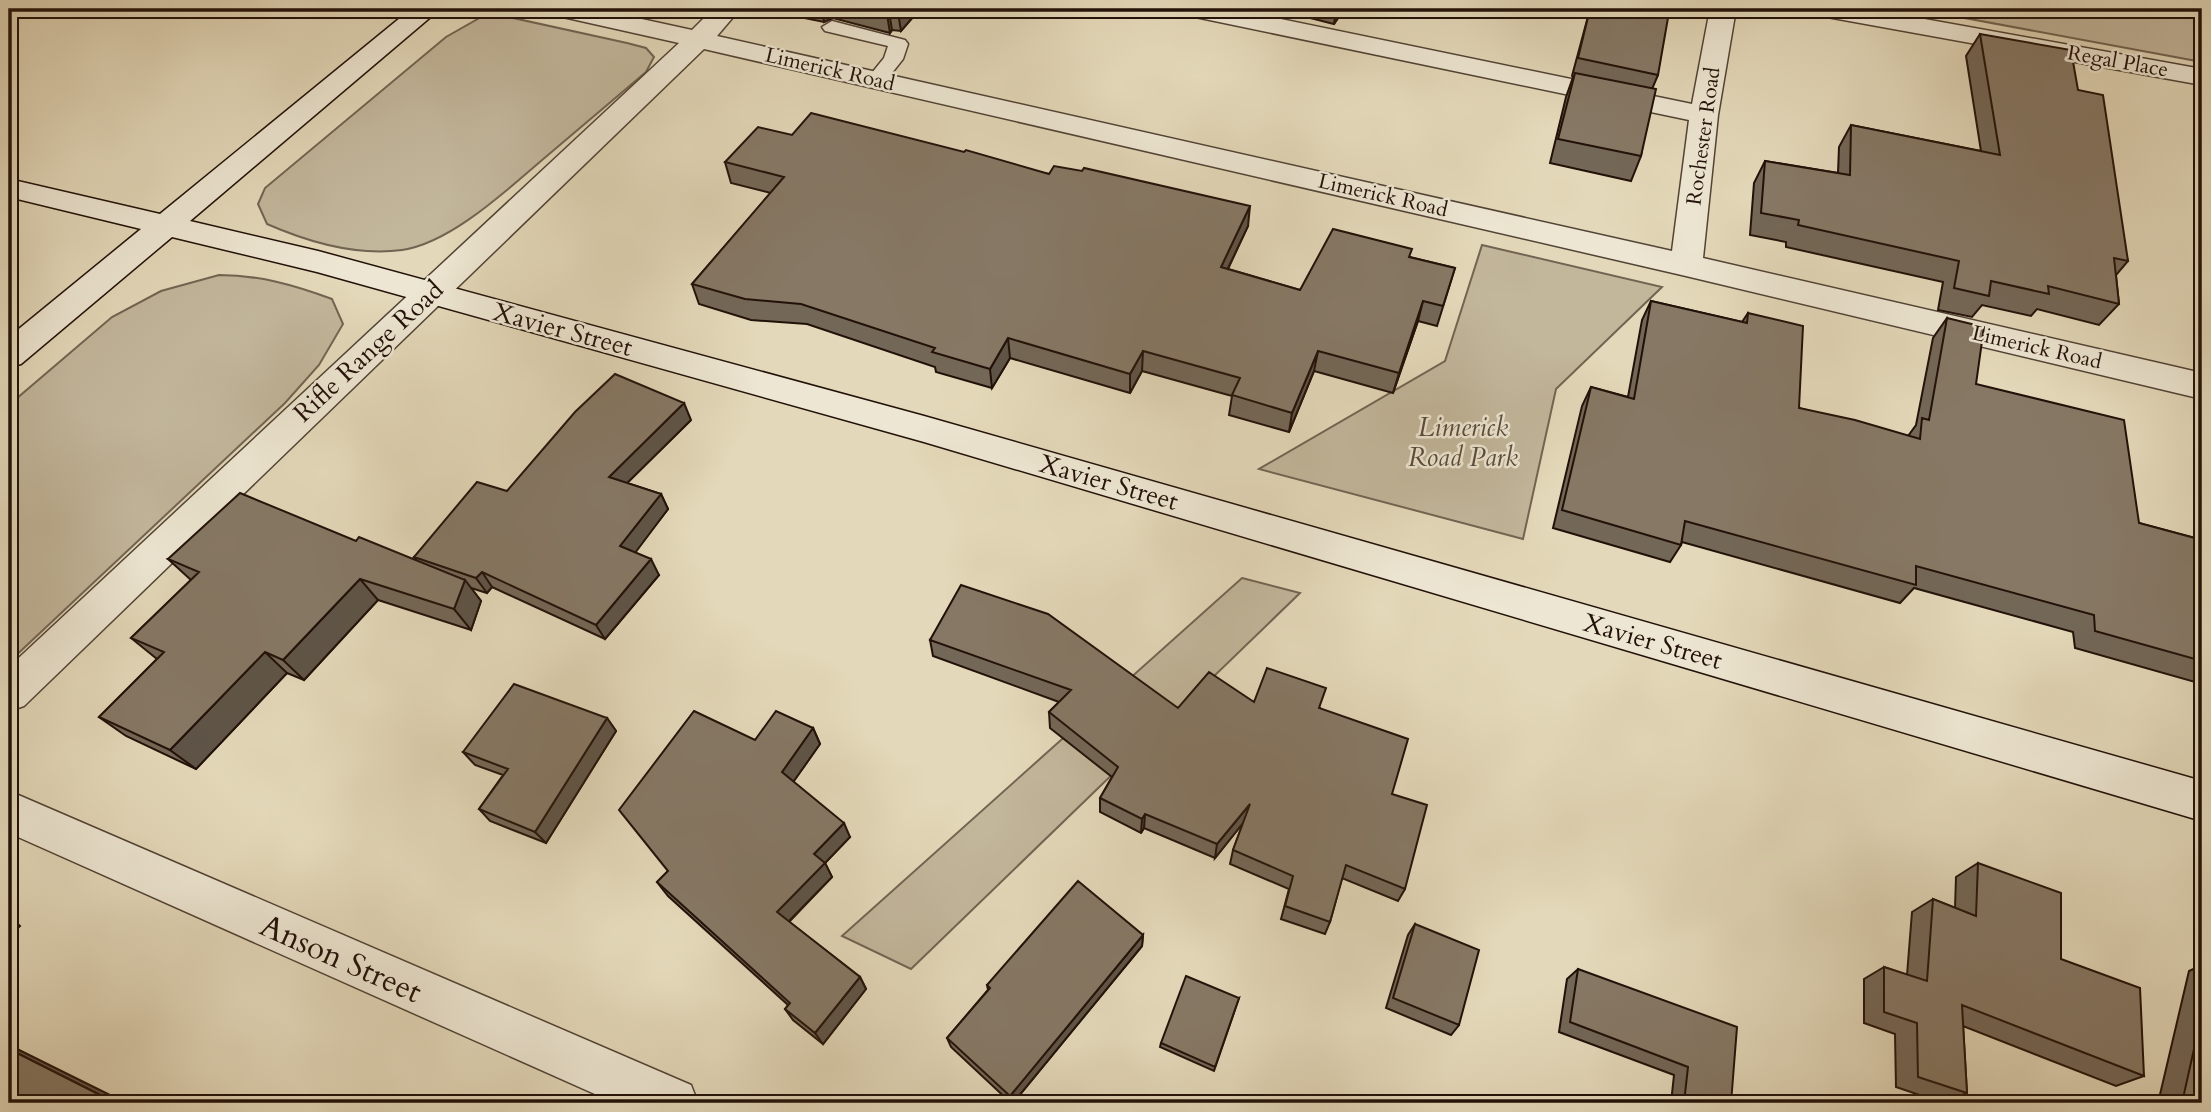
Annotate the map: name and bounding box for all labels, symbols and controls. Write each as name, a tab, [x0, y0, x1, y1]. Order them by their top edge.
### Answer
street label: Regal Place	[2065, 38, 2171, 85]
street label: Limerick Road	[762, 41, 898, 98]
street label: Rochester Road	[1679, 65, 1728, 207]
street label: Limerick Road	[1315, 167, 1451, 224]
street label: Rifle Range Road	[286, 272, 451, 430]
street label: Xavier Street	[489, 294, 636, 365]
street label: Limerick Road	[1969, 319, 2105, 376]
park label: Limerick Road Park	[1408, 410, 1518, 475]
street label: Xavier Street	[1035, 446, 1182, 519]
street label: Xavier Street	[1579, 605, 1726, 678]
street label: Anson Street	[253, 904, 428, 1014]

